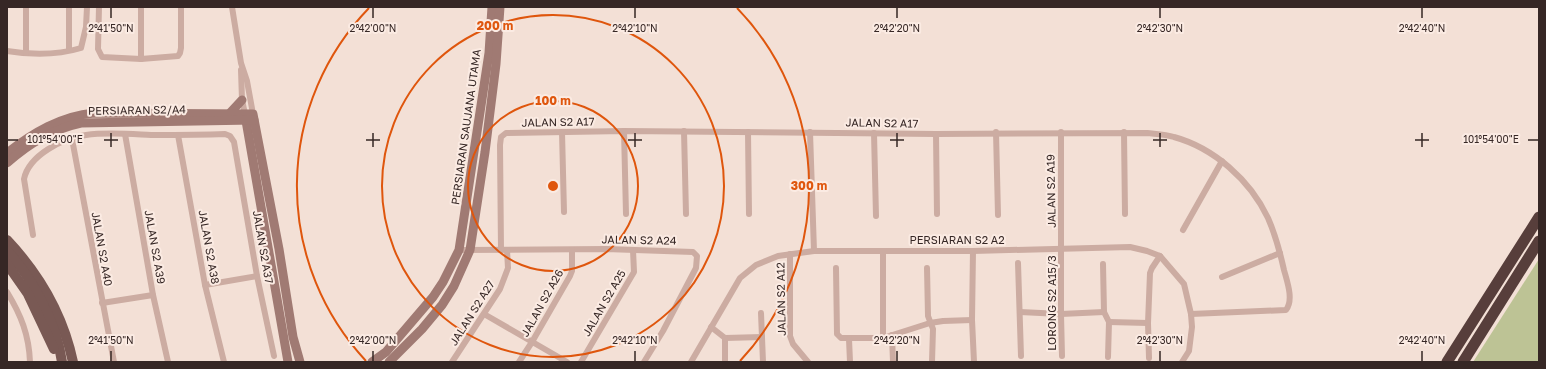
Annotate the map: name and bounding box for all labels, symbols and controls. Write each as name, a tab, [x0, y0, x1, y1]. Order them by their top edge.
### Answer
text: 200 m	[477, 18, 513, 33]
text: 2°41'50"N	[88, 22, 134, 34]
text: 2°42'00"N	[350, 22, 396, 34]
text: 2°42'10"N	[612, 22, 658, 34]
text: 2°42'20"N	[874, 22, 920, 34]
text: 2°42'30"N	[1137, 22, 1183, 34]
text: 2°42'40"N	[1399, 22, 1445, 34]
street label: PERSIARAN SAUJANA UTAMA	[448, 48, 483, 206]
text: 100 m	[535, 93, 571, 108]
street label: PERSIARAN S2/A4	[88, 102, 186, 117]
street label: JALAN S2 A17	[521, 114, 595, 129]
street label: JALAN S2 A17	[845, 115, 919, 130]
text: 101°54'00"E	[27, 133, 83, 145]
text: 101°54'00"E	[1463, 133, 1519, 145]
street label: JALAN S2 A19	[1043, 154, 1058, 228]
text: 300 m	[791, 178, 827, 193]
centre of rings	[546, 179, 560, 193]
street label: JALAN S2 A39	[143, 209, 168, 285]
street label: JALAN S2 A38	[197, 209, 222, 285]
street label: JALAN S2 A37	[251, 209, 276, 285]
street label: JALAN S2 A40	[90, 211, 115, 287]
street label: JALAN S2 A24	[601, 232, 677, 247]
street label: PERSIARAN S2 A2	[909, 233, 1005, 246]
street label: LORONG S2 A15/3	[1045, 255, 1058, 351]
street label: JALAN S2 A12	[773, 262, 788, 336]
street label: JALAN S2 A26	[518, 267, 566, 339]
street label: JALAN S2 A25	[579, 267, 628, 338]
street label: JALAN S2 A27	[446, 278, 497, 348]
text: 2°41'50"N	[88, 334, 134, 346]
text: 2°42'00"N	[350, 334, 396, 346]
text: 2°42'10"N	[612, 334, 658, 346]
text: 2°42'20"N	[874, 334, 920, 346]
text: 2°42'30"N	[1137, 334, 1183, 346]
text: 2°42'40"N	[1399, 334, 1445, 346]

